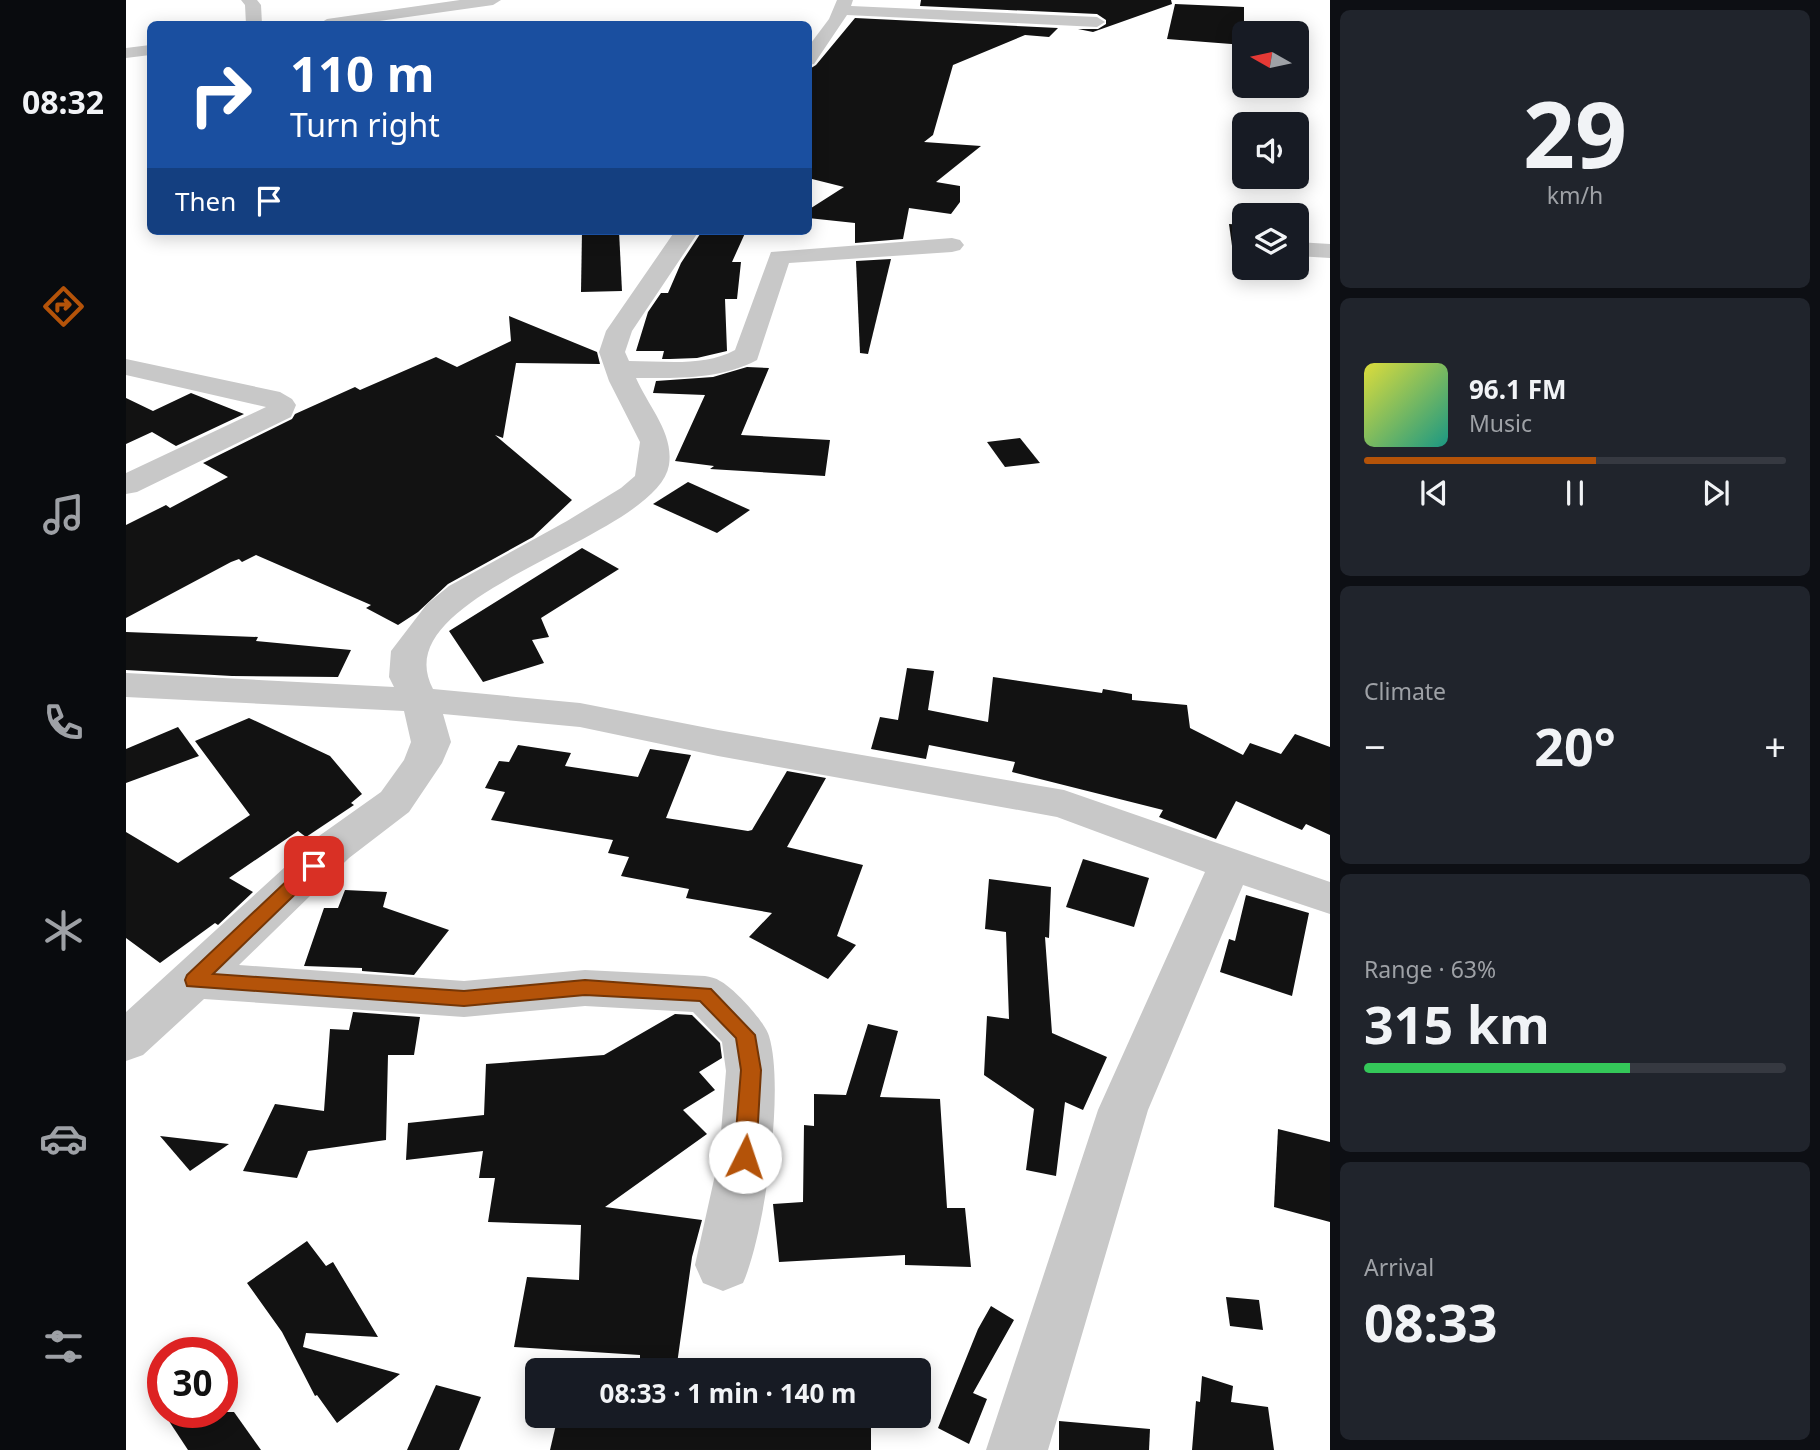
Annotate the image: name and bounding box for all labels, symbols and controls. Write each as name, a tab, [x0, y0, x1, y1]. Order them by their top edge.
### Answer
north arrow	[1232, 21, 1309, 98]
map controls	[1232, 21, 1309, 280]
text: 110 m	[290, 40, 435, 106]
icon: right	[175, 49, 266, 140]
text: 29	[1523, 71, 1627, 195]
text: 08:32	[22, 80, 104, 123]
text: Turn right	[290, 103, 440, 146]
button: sound	[1232, 112, 1309, 189]
text: km/h	[1547, 179, 1603, 211]
icon: arrive	[250, 182, 288, 220]
text: Then	[175, 183, 236, 219]
button: layers	[1232, 203, 1309, 280]
icon: directions	[39, 282, 88, 331]
text: 96.1 FM	[1469, 371, 1566, 407]
text: Music	[1469, 407, 1532, 439]
icon: previous	[1415, 474, 1453, 512]
icon: pause	[1556, 474, 1594, 512]
icon: next	[1697, 474, 1735, 512]
icon: music	[39, 490, 88, 539]
text: Climate	[1364, 675, 1446, 707]
icon: phone	[39, 698, 88, 747]
text: 20°	[1534, 710, 1616, 781]
text: −	[1364, 720, 1386, 772]
text: +	[1764, 720, 1786, 772]
pin	[284, 836, 344, 896]
icon: arrive	[295, 847, 333, 885]
icon: climate	[39, 906, 88, 955]
text: Range · 63%	[1364, 953, 1496, 985]
text: 315 km	[1364, 988, 1550, 1059]
icon: car	[39, 1114, 88, 1163]
position arrow	[708, 1120, 782, 1194]
text: Arrival	[1364, 1251, 1434, 1283]
text: 08:33	[1364, 1286, 1498, 1357]
icon: filters	[39, 1322, 88, 1371]
speed limit sign: 30	[147, 1337, 238, 1428]
text: 08:33 · 1 min · 140 m	[600, 1375, 856, 1411]

